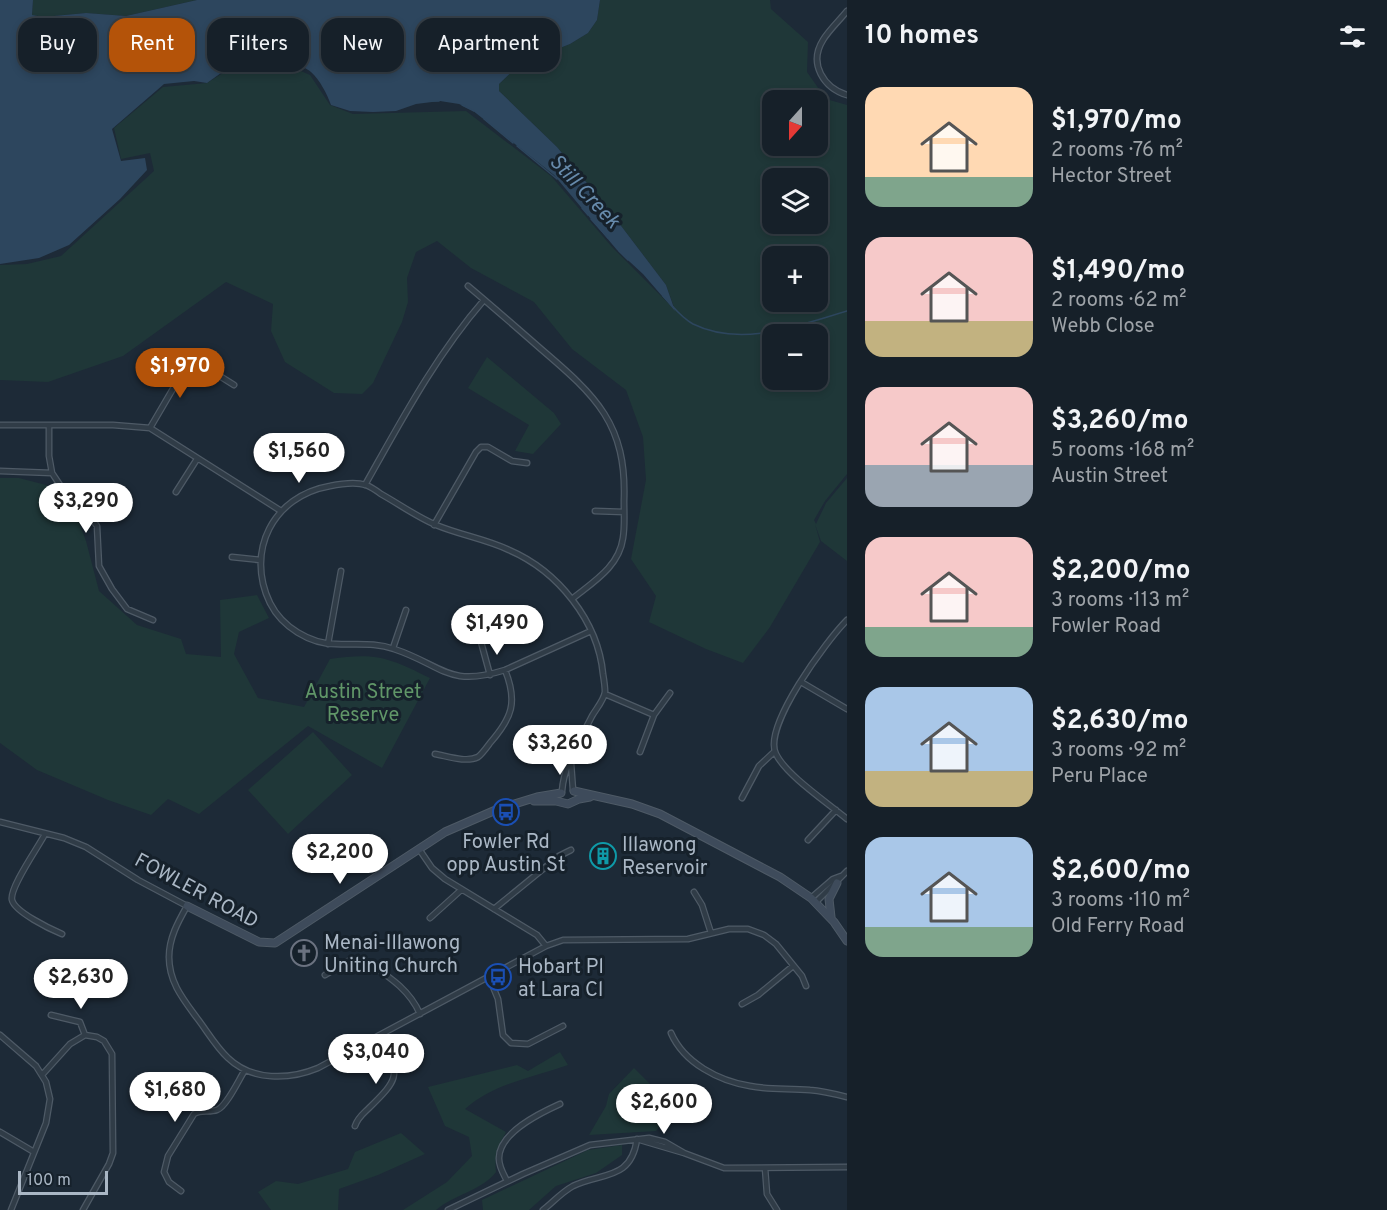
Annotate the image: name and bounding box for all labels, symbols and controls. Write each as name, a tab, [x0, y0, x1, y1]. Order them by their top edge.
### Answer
chip: Buy	[18, 18, 97, 72]
chip: Rent	[109, 18, 195, 72]
chip: Filters	[207, 18, 309, 72]
chip: New	[321, 18, 404, 72]
chip: Apartment	[416, 18, 560, 72]
text: 10 homes	[865, 20, 979, 53]
icon: filters	[1336, 20, 1369, 53]
north arrow	[762, 90, 828, 156]
map controls	[762, 90, 828, 390]
text: $1,970/mo	[1051, 105, 1182, 138]
icon: home	[913, 111, 985, 183]
text: 2 rooms · 76 m²	[1051, 138, 1183, 164]
water label: Still Creek	[543, 149, 626, 235]
text: Hector Street	[1051, 164, 1172, 190]
button: layers	[762, 168, 828, 234]
button: +	[762, 246, 828, 312]
text: $1,490/mo	[1051, 255, 1185, 288]
icon: home	[913, 261, 985, 333]
text: 2 rooms · 62 m²	[1051, 288, 1187, 314]
text: Webb Close	[1051, 314, 1154, 340]
button: −	[762, 324, 828, 390]
pin: $1,970	[131, 348, 229, 399]
text: $1,970	[149, 354, 211, 380]
text: $3,260/mo	[1051, 405, 1188, 438]
icon: home	[913, 411, 985, 483]
pin: $1,560	[250, 433, 348, 484]
text: 5 rooms · 168 m²	[1051, 438, 1194, 464]
text: $1,560	[268, 439, 330, 465]
text: Austin Street	[1051, 464, 1168, 490]
pin: $3,290	[37, 483, 135, 534]
text: $3,290	[53, 489, 119, 515]
text: $2,200/mo	[1051, 555, 1191, 588]
icon: home	[913, 561, 985, 633]
text: 3 rooms · 113 m²	[1051, 588, 1189, 614]
pin: $1,490	[448, 605, 546, 656]
text: $1,490	[465, 611, 529, 637]
text: Fowler Road	[1051, 614, 1161, 640]
park label: Austin Street Reserve	[304, 680, 422, 729]
text: $2,630/mo	[1051, 705, 1189, 738]
icon: home	[913, 711, 985, 783]
pin: $3,260	[511, 725, 609, 776]
text: $3,260	[527, 731, 593, 757]
text: 3 rooms · 92 m²	[1051, 738, 1186, 764]
text: Peru Place	[1051, 764, 1148, 790]
bus stop icon: Fowler Rd opp Austin St	[491, 797, 521, 827]
place label: Fowler Rd opp Austin St	[447, 830, 565, 879]
place label: Illawong Reservoir	[622, 833, 708, 882]
pin: $2,200	[291, 834, 389, 885]
text: $2,200	[306, 840, 374, 866]
building icon: Illawong Reservoir	[588, 841, 618, 871]
street label: FOWLER ROAD	[130, 848, 263, 935]
text: $2,600/mo	[1051, 855, 1191, 888]
icon: home	[913, 861, 985, 933]
text: 3 rooms · 110 m²	[1051, 888, 1190, 914]
text: Old Ferry Road	[1051, 914, 1185, 940]
place label: Menai-Illawong Uniting Church	[324, 931, 460, 980]
church icon: Menai-Illawong Uniting Church	[289, 938, 319, 968]
place label: Hobart Pl at Lara Cl	[518, 955, 604, 1004]
pin: $2,630	[32, 959, 130, 1010]
bus stop icon: Hobart Pl at Lara Cl	[483, 962, 513, 992]
text: $2,630	[48, 965, 114, 991]
pin: $3,040	[327, 1034, 425, 1085]
text: $3,040	[342, 1040, 410, 1066]
pin: $1,680	[126, 1072, 224, 1123]
text: $1,680	[144, 1078, 206, 1104]
pin: $2,600	[615, 1084, 713, 1135]
text: $2,600	[630, 1090, 698, 1116]
scale bar	[18, 1168, 108, 1196]
text: 100 m	[27, 1171, 71, 1191]

